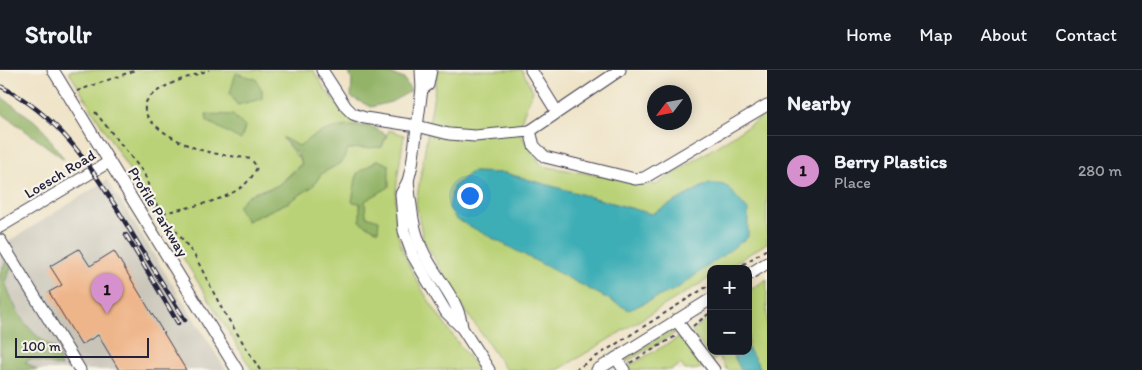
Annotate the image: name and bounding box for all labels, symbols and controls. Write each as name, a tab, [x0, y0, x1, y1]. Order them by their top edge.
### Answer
text: Strollr	[25, 20, 91, 49]
text: Home	[846, 24, 892, 46]
text: Map	[920, 24, 953, 46]
text: About	[981, 24, 1027, 46]
text: Contact	[1055, 24, 1117, 46]
north arrow	[647, 85, 692, 130]
text: Nearby	[787, 90, 851, 115]
street label: Loesch Road	[21, 145, 100, 202]
text: Berry Plastics	[834, 150, 947, 173]
text: 1	[799, 161, 807, 180]
text: 280 m	[1078, 161, 1122, 180]
street label: Profile Parkway	[124, 164, 192, 260]
text: Place	[834, 173, 871, 192]
your location	[457, 183, 483, 209]
map controls	[707, 265, 752, 355]
button: +	[707, 265, 752, 310]
pin: 1	[91, 273, 123, 314]
button: −	[707, 310, 752, 355]
scale bar	[15, 335, 149, 358]
text: 100 m	[22, 338, 61, 355]

